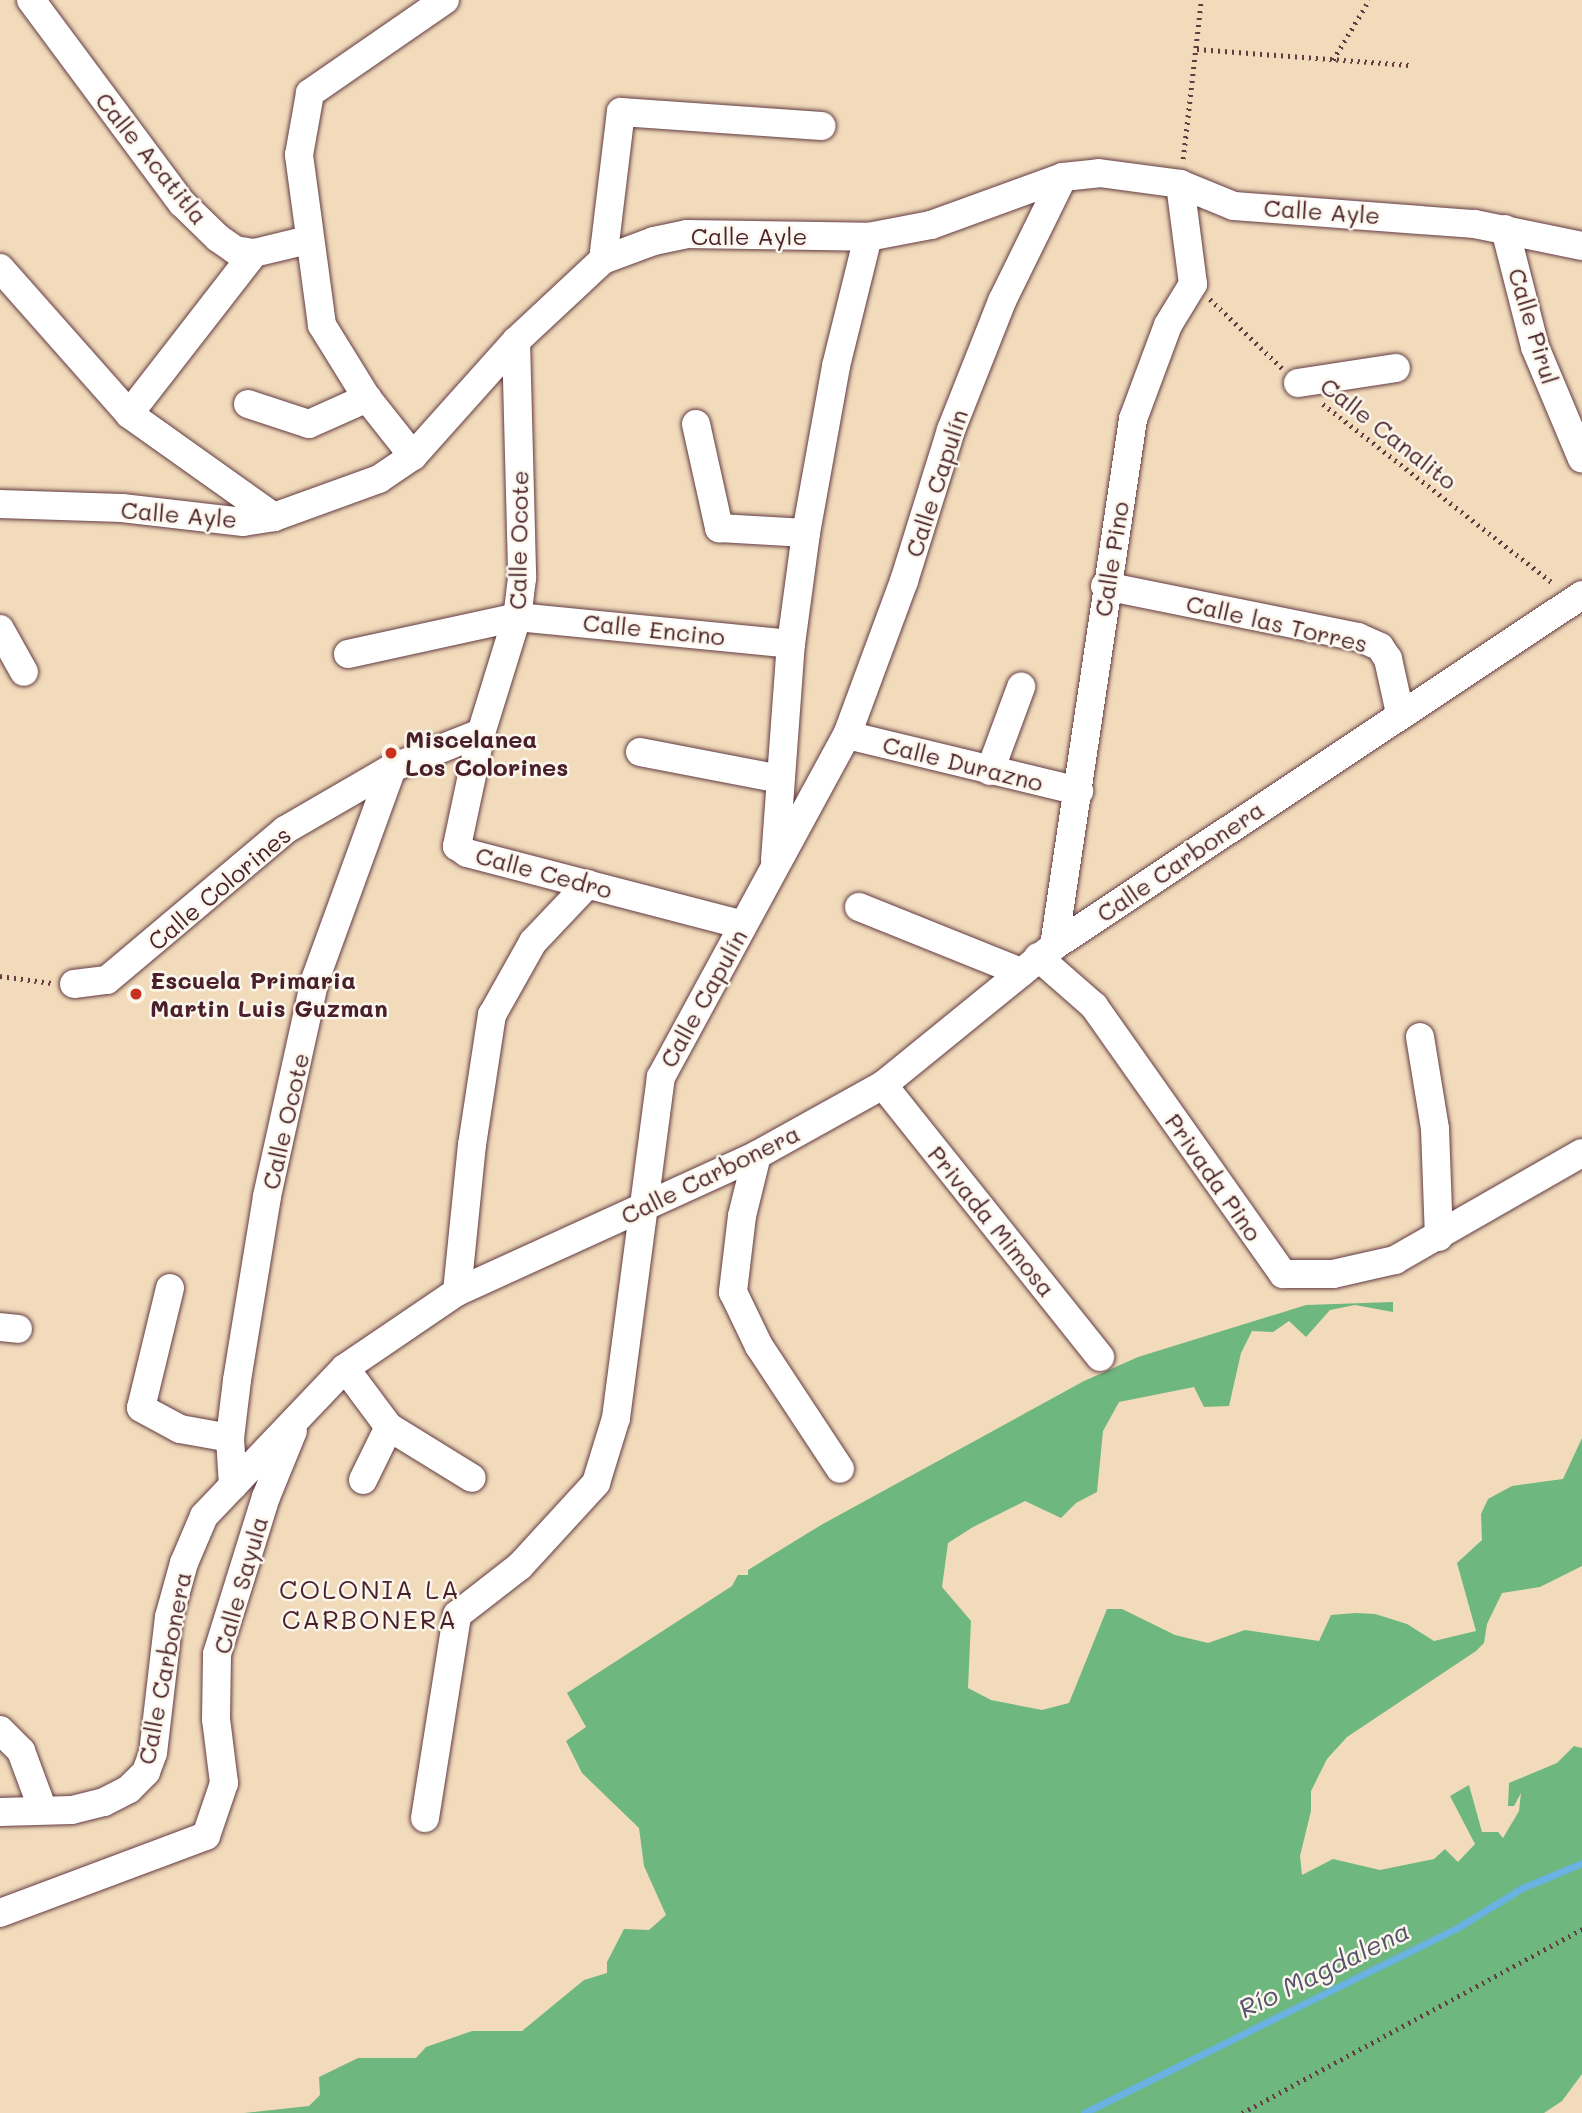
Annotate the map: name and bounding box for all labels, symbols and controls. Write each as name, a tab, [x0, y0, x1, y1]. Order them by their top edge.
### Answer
street label: Calle Acatitla	[90, 86, 214, 230]
street label: Calle Ayle	[1263, 193, 1381, 229]
street label: Calle Ayle	[691, 222, 807, 250]
street label: Calle Pirul	[1503, 264, 1565, 388]
street label: Calle Canalito	[1315, 371, 1463, 495]
street label: Calle Capulín	[899, 406, 973, 560]
street label: Calle Ocote	[502, 470, 534, 610]
street label: Calle Ayle	[120, 495, 238, 533]
street label: Calle Pino	[1088, 499, 1134, 619]
street label: Calle las Torres	[1184, 588, 1370, 658]
street label: Calle Encino	[582, 607, 726, 651]
place label: Miscelanea Los Colorines	[405, 725, 568, 781]
street label: Calle Durazno	[880, 729, 1046, 797]
marker: Miscelanea Los Colorines	[383, 745, 399, 761]
street label: Calle Carbonera	[1091, 794, 1269, 928]
street label: Calle Colorines	[142, 820, 296, 956]
street label: Calle Cedro	[473, 840, 615, 904]
street label: Calle Capulín	[653, 924, 753, 1072]
place label: Escuela Primaria Martin Luis Guzman	[150, 966, 388, 1022]
marker: Escuela Primaria Martin Luis Guzman	[128, 986, 144, 1002]
street label: Calle Ocote	[255, 1050, 315, 1192]
street label: Privada Pino	[1159, 1108, 1269, 1246]
street label: Calle Carbonera	[616, 1118, 804, 1230]
street label: Privada Mimosa	[922, 1140, 1062, 1302]
street label: Calle Sayula	[207, 1513, 273, 1657]
street label: Calle Carbonera	[131, 1569, 197, 1767]
district label: COLONIA LA CARBONERA	[280, 1574, 460, 1636]
water label: Río Magdalena	[1233, 1915, 1415, 2025]

